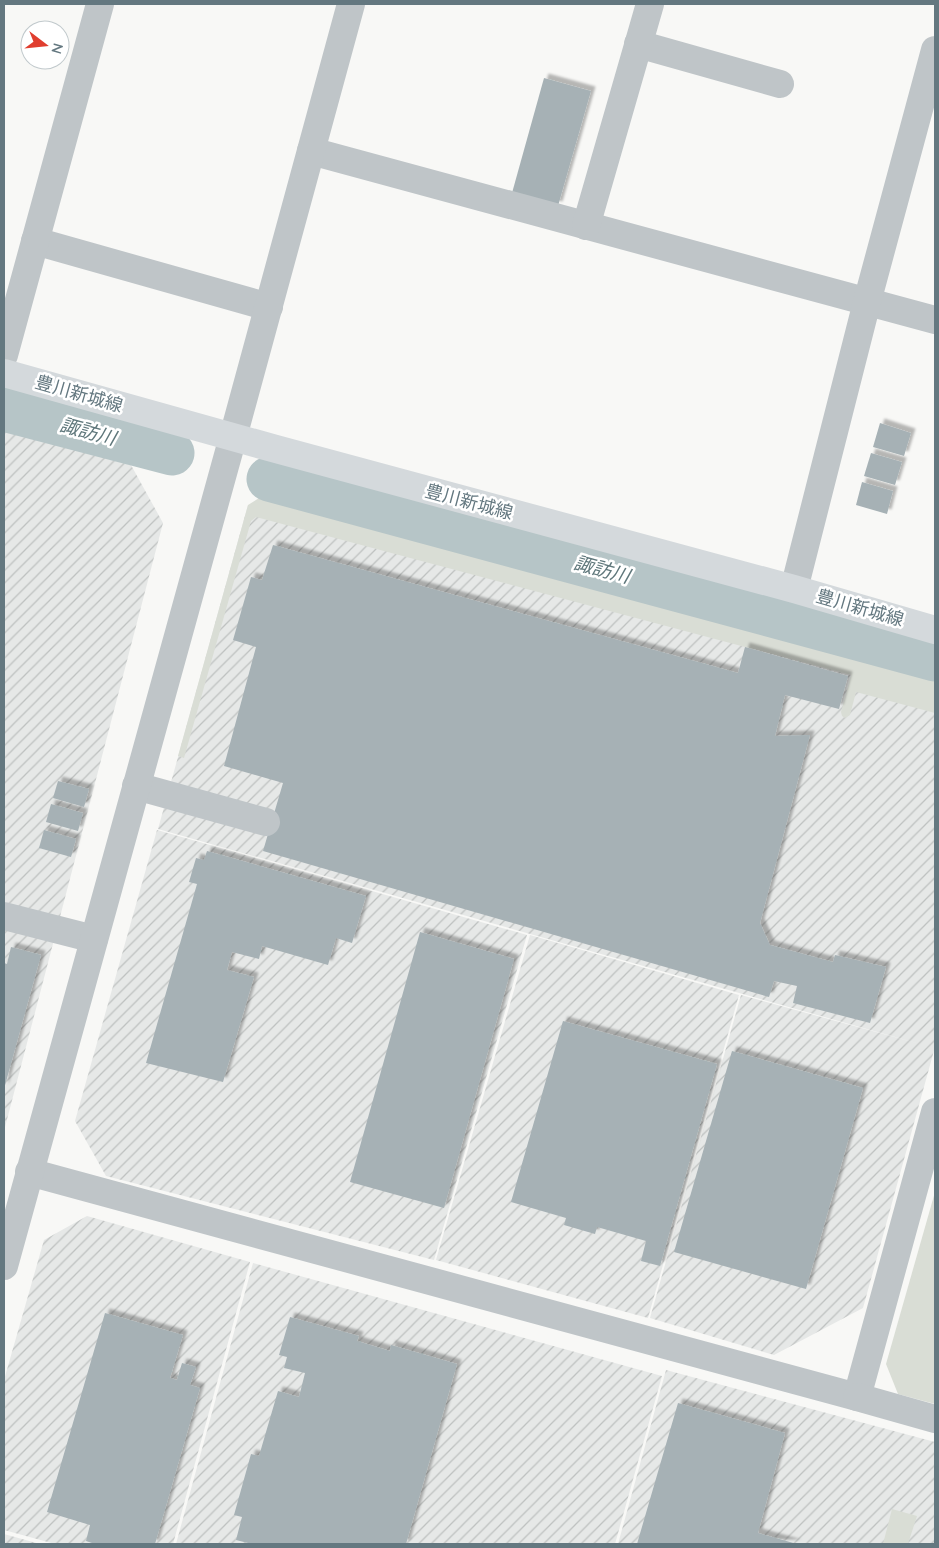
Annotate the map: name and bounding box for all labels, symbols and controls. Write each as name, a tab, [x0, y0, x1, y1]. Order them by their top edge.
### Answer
north arrow	[20, 20, 70, 70]
text: N	[47, 41, 68, 56]
street label: 豊川新城線	[33, 370, 126, 417]
water label: 諏訪川	[57, 412, 121, 450]
street label: 豊川新城線	[423, 479, 516, 524]
water label: 諏訪川	[571, 550, 635, 588]
street label: 豊川新城線	[814, 584, 907, 631]

